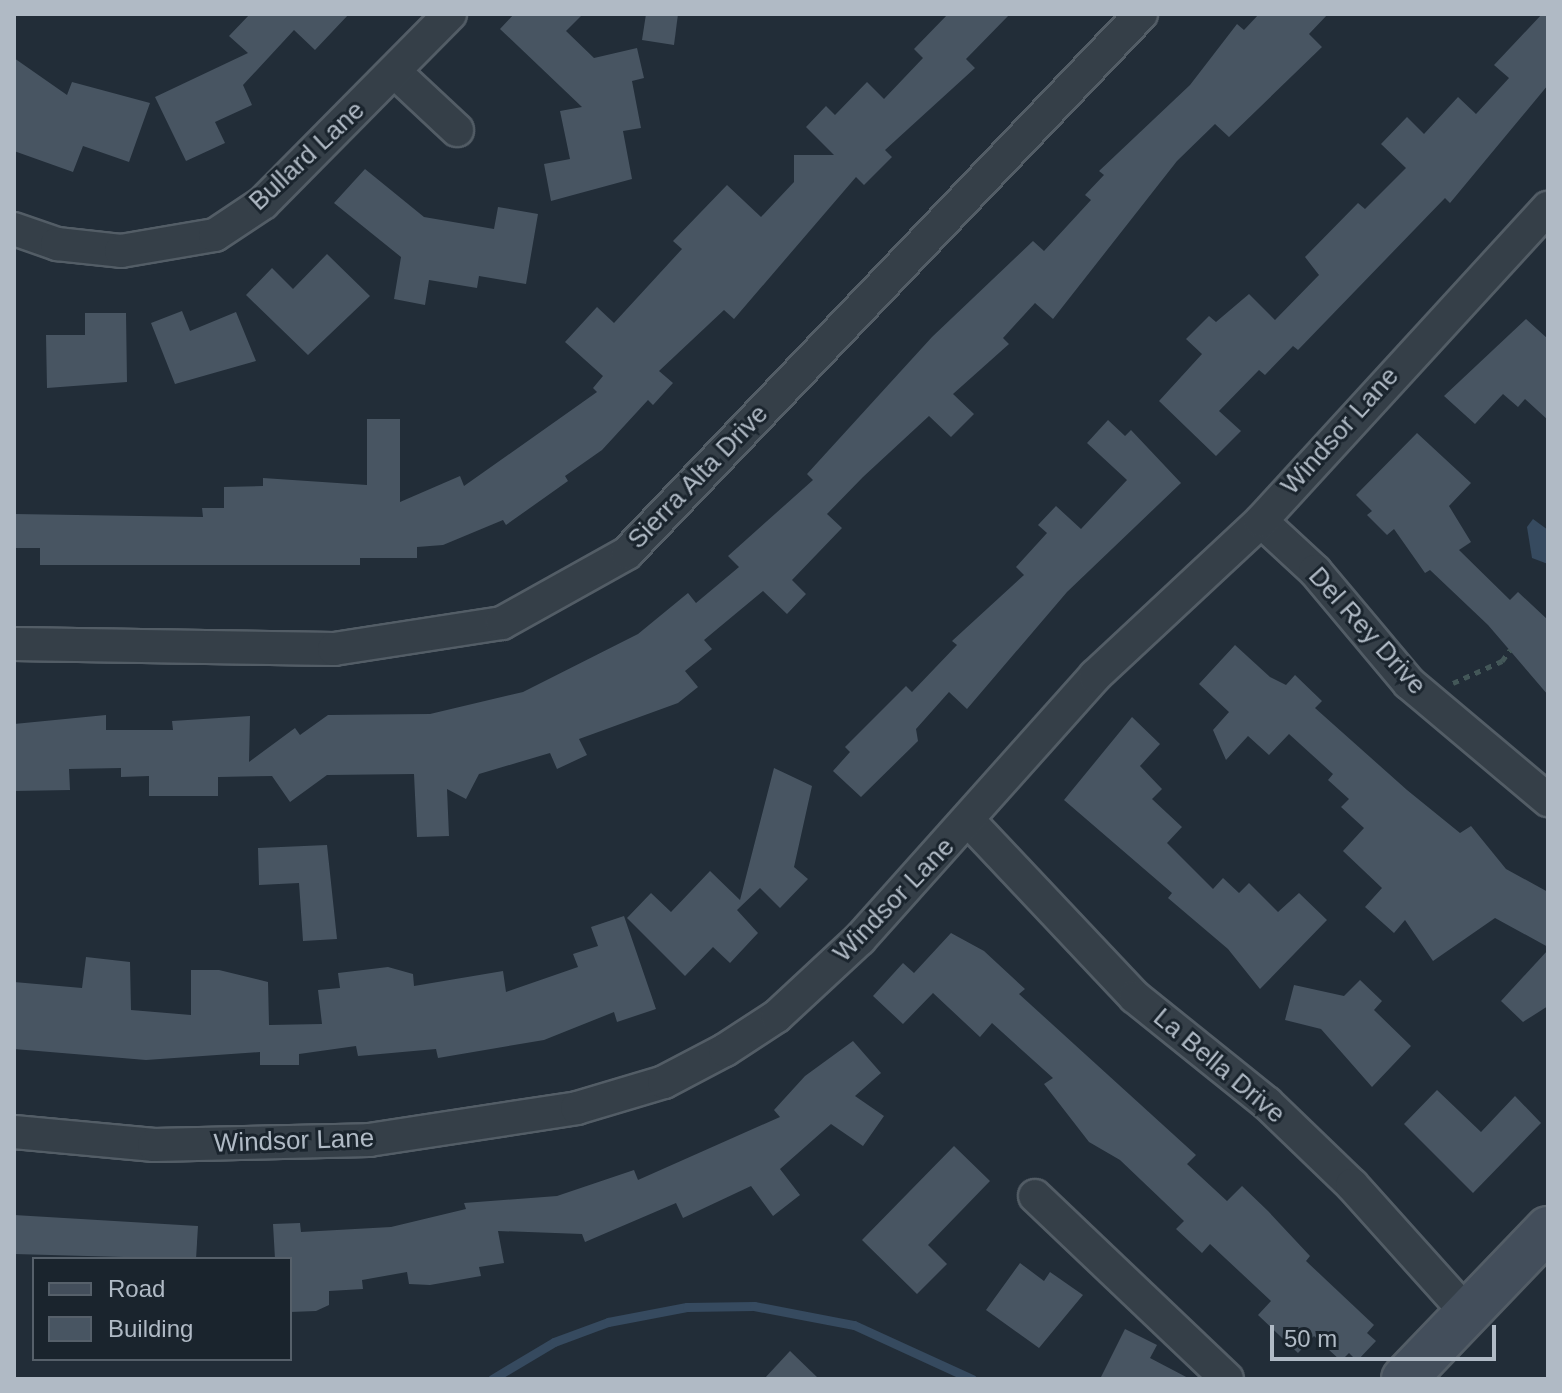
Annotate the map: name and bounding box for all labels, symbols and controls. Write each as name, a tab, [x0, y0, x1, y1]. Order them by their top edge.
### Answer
street label: Bullard Lane	[243, 95, 371, 217]
street label: Windsor Lane	[1275, 361, 1405, 501]
street label: Sierra Alta Drive	[621, 398, 775, 556]
street label: Del Rey Drive	[1302, 561, 1432, 701]
street label: Windsor Lane	[827, 831, 961, 969]
street label: La Bella Drive	[1147, 1002, 1291, 1130]
street label: Windsor Lane	[213, 1123, 375, 1159]
legend	[32, 1257, 292, 1361]
text: Road	[108, 1275, 165, 1302]
scale bar	[1274, 1309, 1500, 1359]
text: Building	[108, 1315, 193, 1342]
text: 50 m	[1284, 1325, 1337, 1352]

